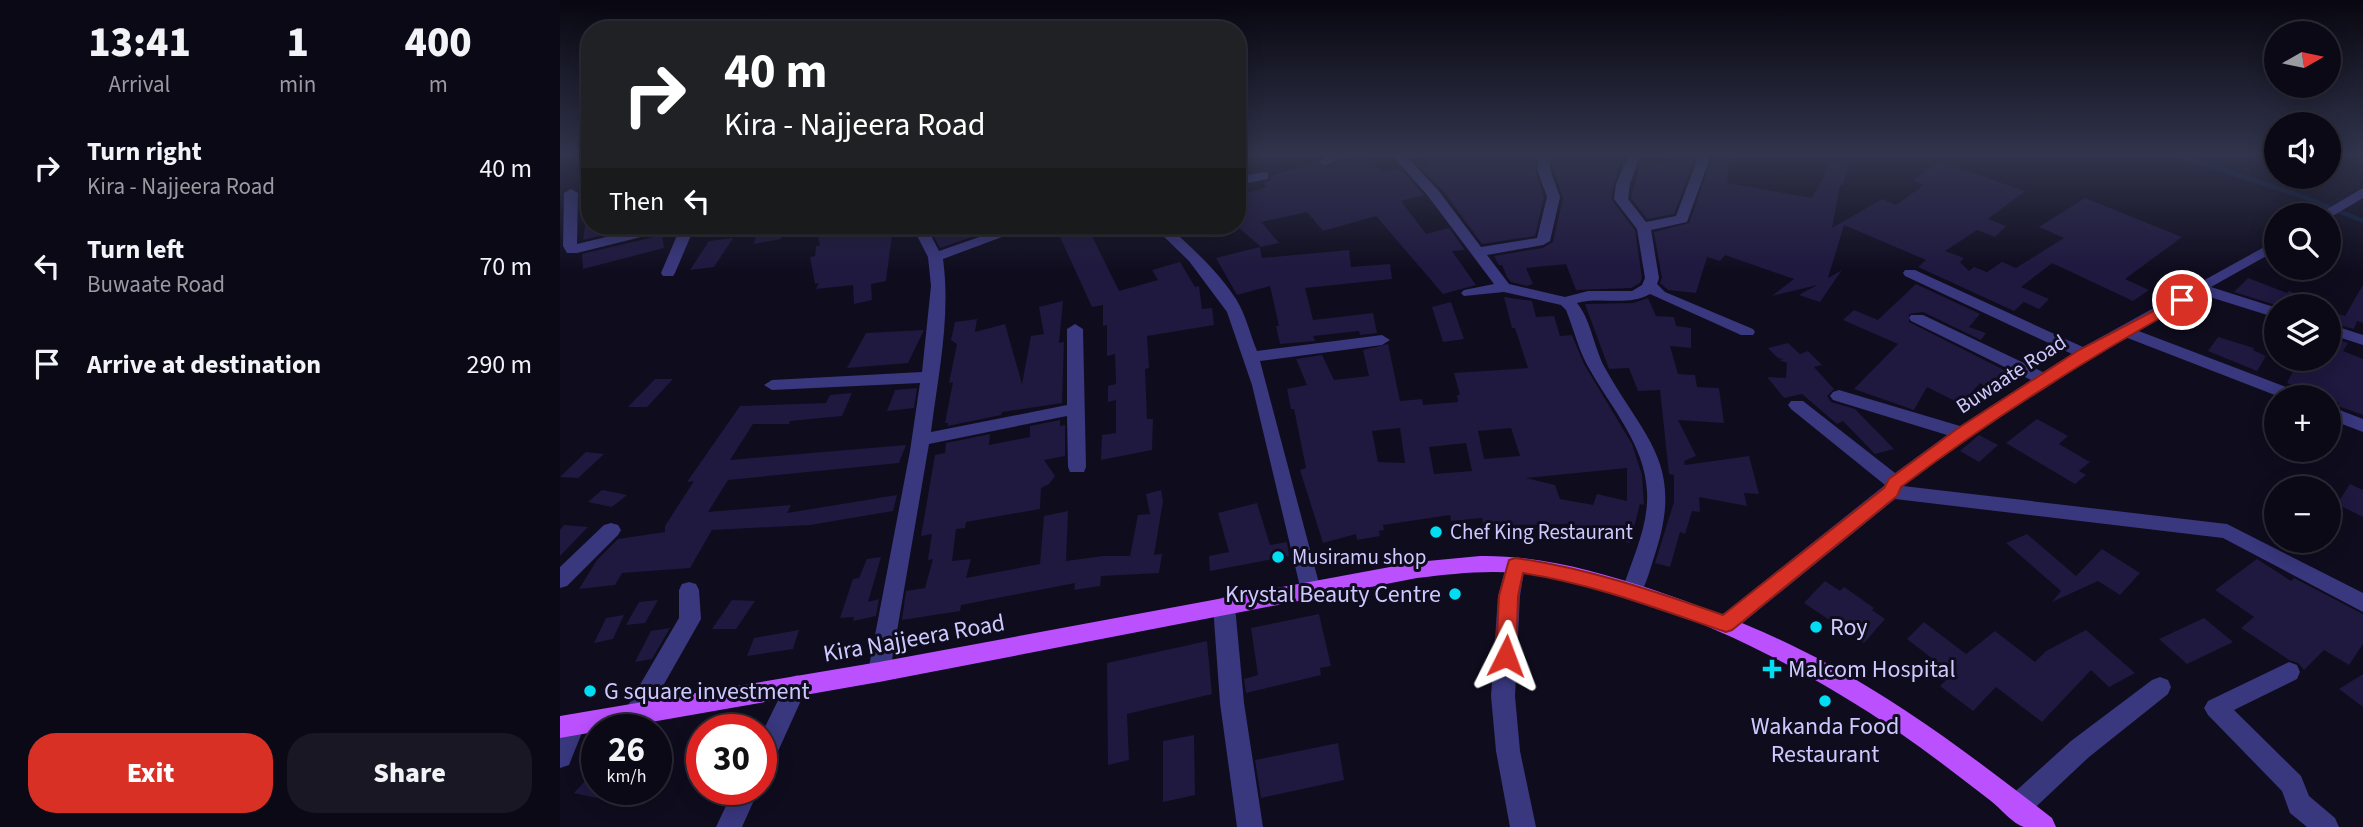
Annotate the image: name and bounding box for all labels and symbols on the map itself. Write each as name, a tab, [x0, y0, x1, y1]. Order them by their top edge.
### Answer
north arrow	[2264, 21, 2342, 98]
pin	[2152, 270, 2212, 330]
street label: Buwaate Road	[1950, 327, 2072, 421]
place label: Chef King Restaurant	[1450, 517, 1633, 547]
marker: Chef King Restaurant	[1428, 524, 1444, 540]
place label: Musiramu shop	[1292, 542, 1426, 572]
marker: Musiramu shop	[1270, 549, 1286, 565]
place label: Krystal Beauty Centre	[1225, 577, 1441, 612]
marker: Krystal Beauty Centre	[1447, 586, 1463, 602]
street label: Kira Najjeera Road	[820, 605, 1008, 672]
place label: Roy	[1830, 610, 1868, 645]
position arrow	[1469, 619, 1543, 693]
marker: Roy	[1808, 619, 1824, 635]
place label: Malcom Hospital	[1788, 652, 1956, 687]
marker: Malcom Hospital	[1762, 659, 1782, 679]
place label: G square investment	[604, 674, 810, 709]
marker: G square investment	[582, 683, 598, 699]
marker: Wakanda Food Restaurant	[1817, 693, 1833, 709]
place label: Wakanda Food Restaurant	[1751, 709, 1899, 772]
speed limit sign: 30	[686, 714, 777, 805]

